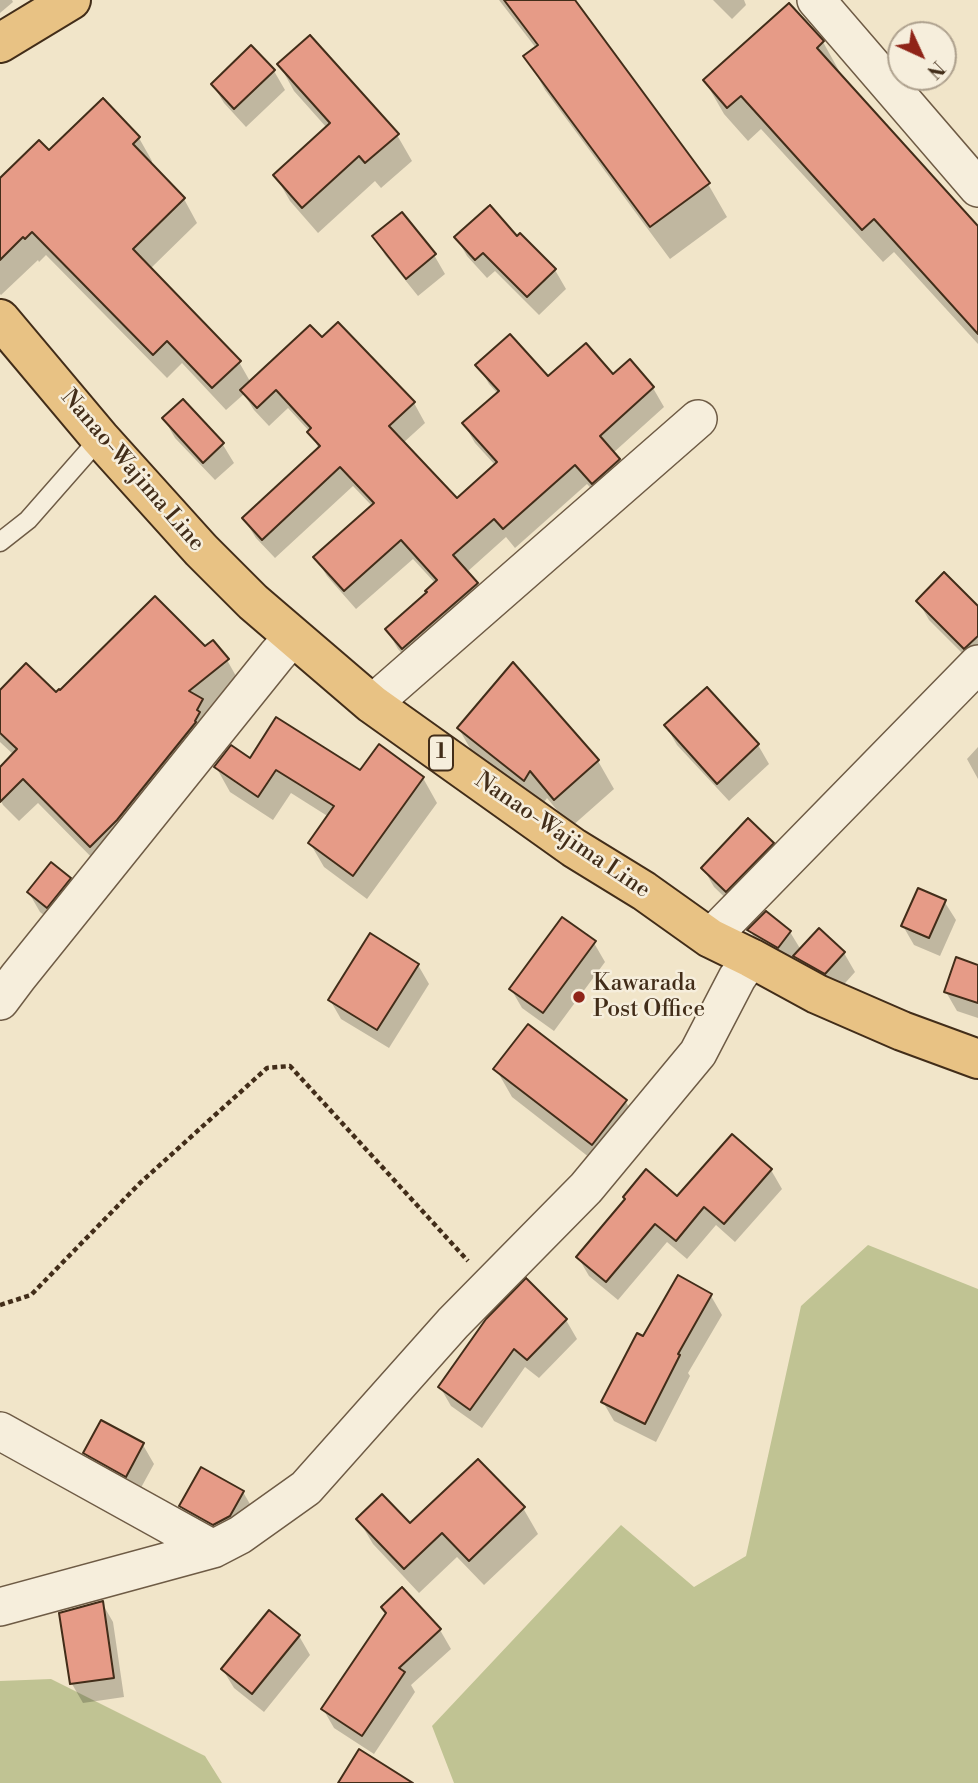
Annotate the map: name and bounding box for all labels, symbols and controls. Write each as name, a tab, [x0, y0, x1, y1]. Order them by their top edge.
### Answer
north arrow	[887, 21, 957, 91]
text: N	[922, 56, 949, 83]
street label: Nanao-Wajima Line	[54, 384, 210, 558]
road number: 1	[429, 736, 453, 770]
street label: Nanao-Wajima Line	[469, 767, 655, 905]
place label: Kawarada Post Office	[593, 970, 705, 1024]
marker: Kawarada Post Office	[571, 989, 587, 1005]

